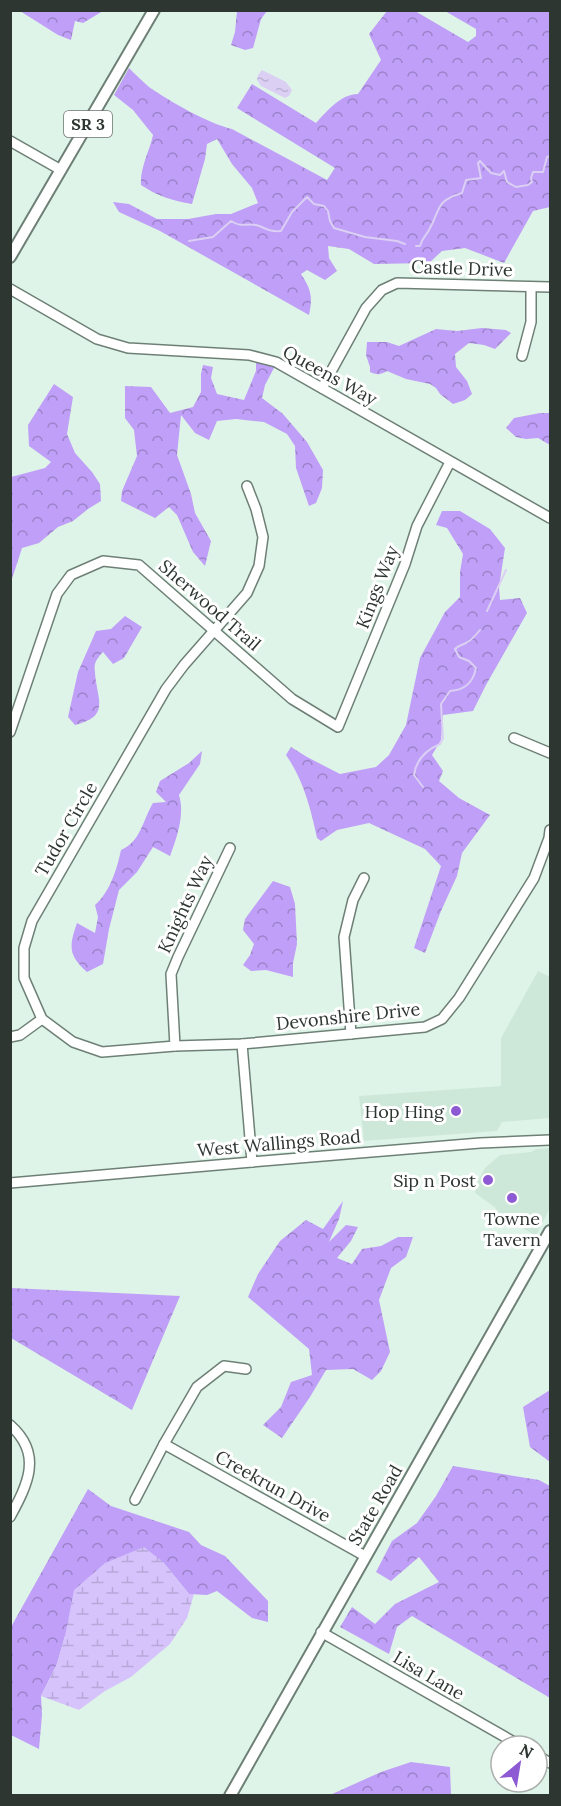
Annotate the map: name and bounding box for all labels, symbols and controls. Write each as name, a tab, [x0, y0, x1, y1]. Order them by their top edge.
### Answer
road number: SR 3	[64, 111, 112, 137]
street label: Castle Drive	[411, 255, 513, 281]
street label: Queens Way	[279, 340, 382, 411]
street label: Kings Way	[351, 542, 404, 632]
street label: Sherwood Trail	[154, 554, 266, 656]
street label: Tudor Circle	[30, 777, 102, 880]
street label: Knights Way	[152, 851, 218, 957]
street label: Devonshire Drive	[275, 997, 421, 1035]
place label: Hop Hing	[364, 1100, 445, 1123]
marker: Hop Hing	[449, 1104, 463, 1118]
street label: West Wallings Road	[196, 1124, 362, 1162]
place label: Sip n Post	[393, 1169, 476, 1192]
marker: Sip n Post	[481, 1173, 495, 1187]
marker: Towne Tavern	[505, 1191, 519, 1205]
place label: Towne Tavern	[483, 1207, 541, 1251]
street label: Creekrun Drive	[211, 1445, 335, 1527]
street label: State Road	[343, 1460, 407, 1549]
street label: Lisa Lane	[389, 1645, 469, 1705]
north arrow	[489, 1734, 549, 1794]
text: N	[516, 1739, 537, 1763]

